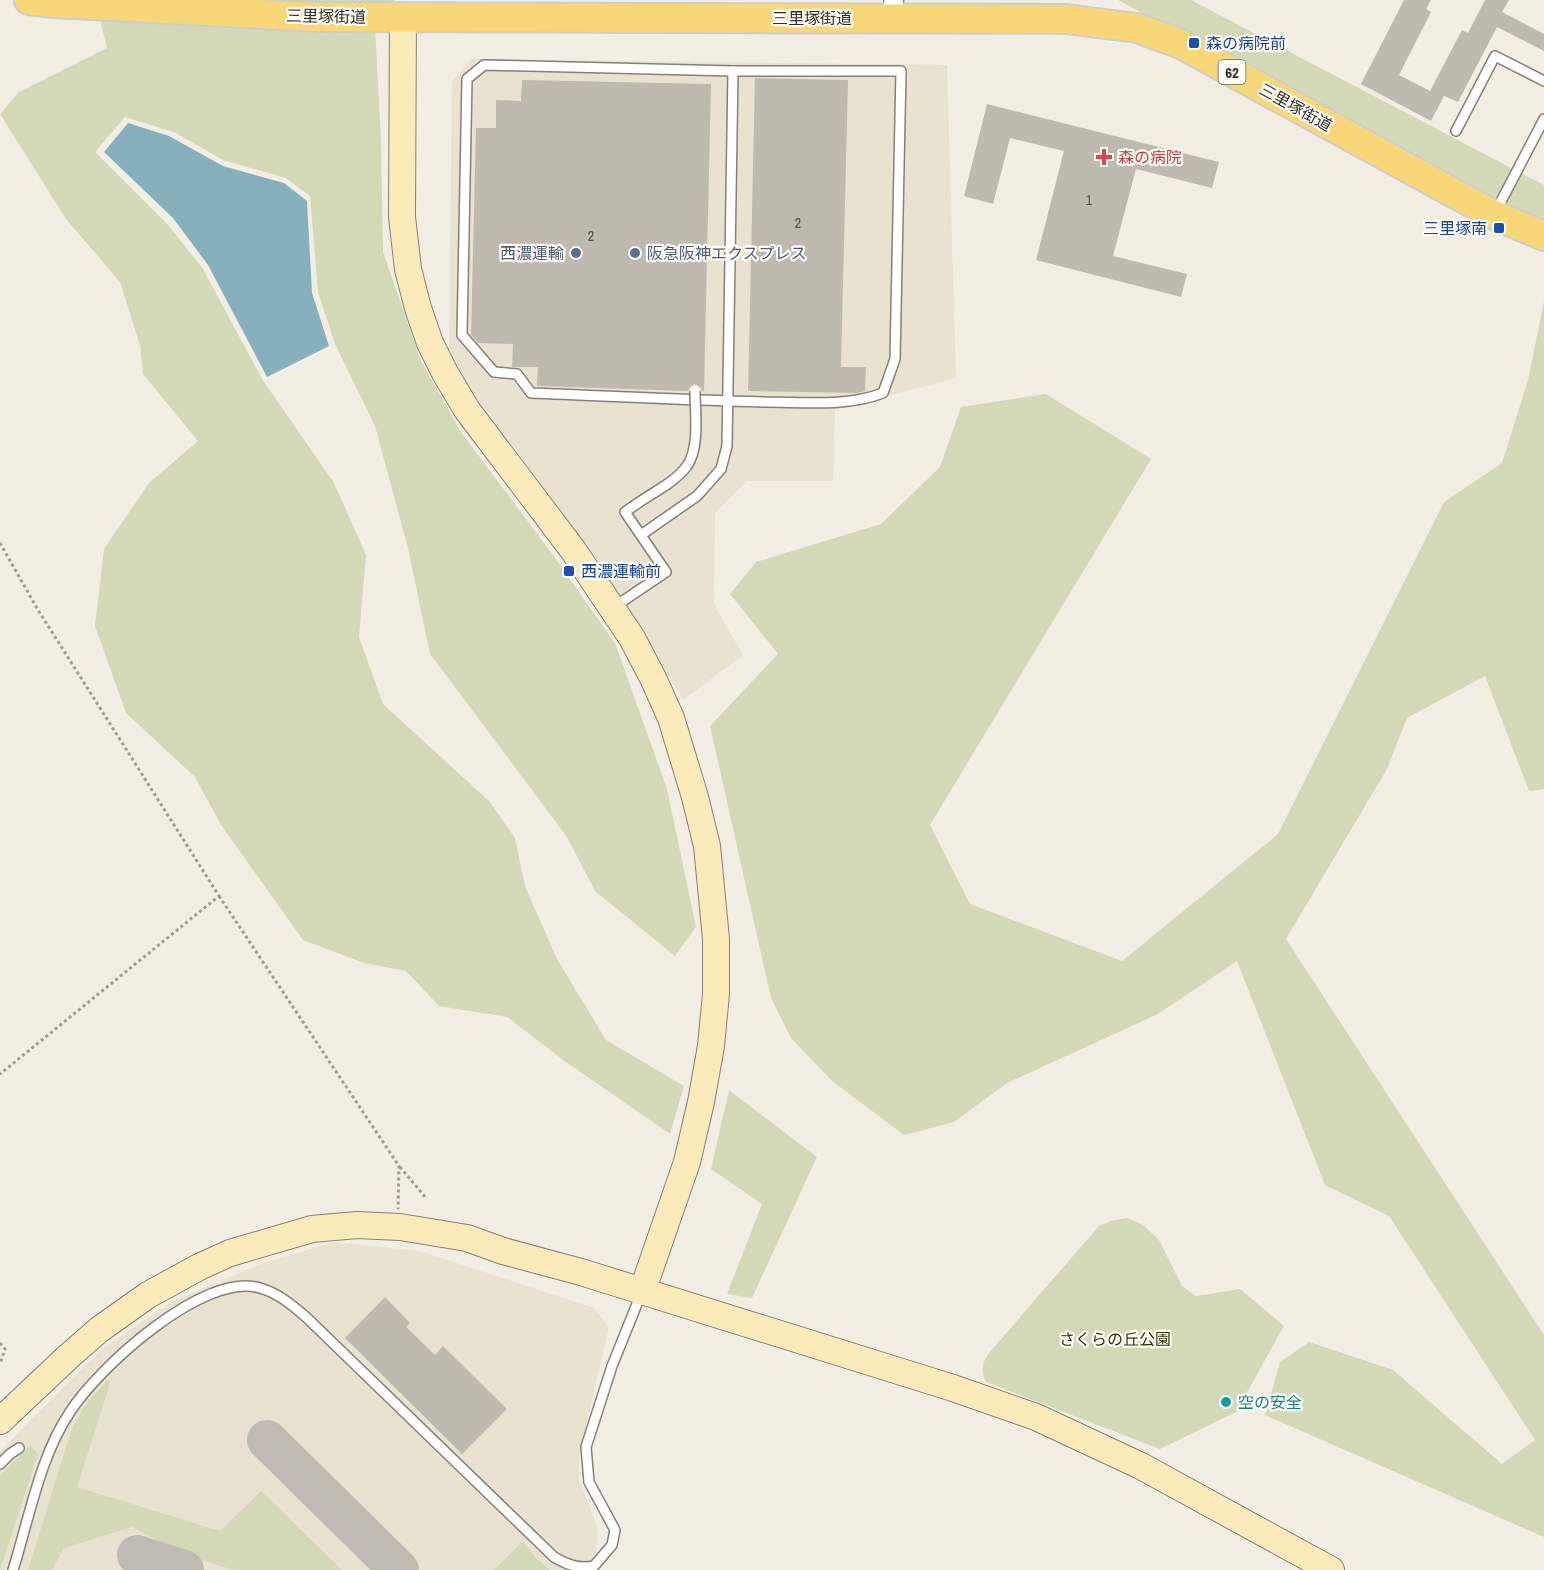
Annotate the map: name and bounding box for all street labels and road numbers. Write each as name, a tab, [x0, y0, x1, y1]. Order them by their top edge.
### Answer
street label: 三里塚街道	[286, 4, 366, 28]
street label: 三里塚街道	[772, 7, 852, 29]
road number: 62	[1218, 60, 1246, 84]
street label: 三里塚街道	[1256, 78, 1336, 136]

